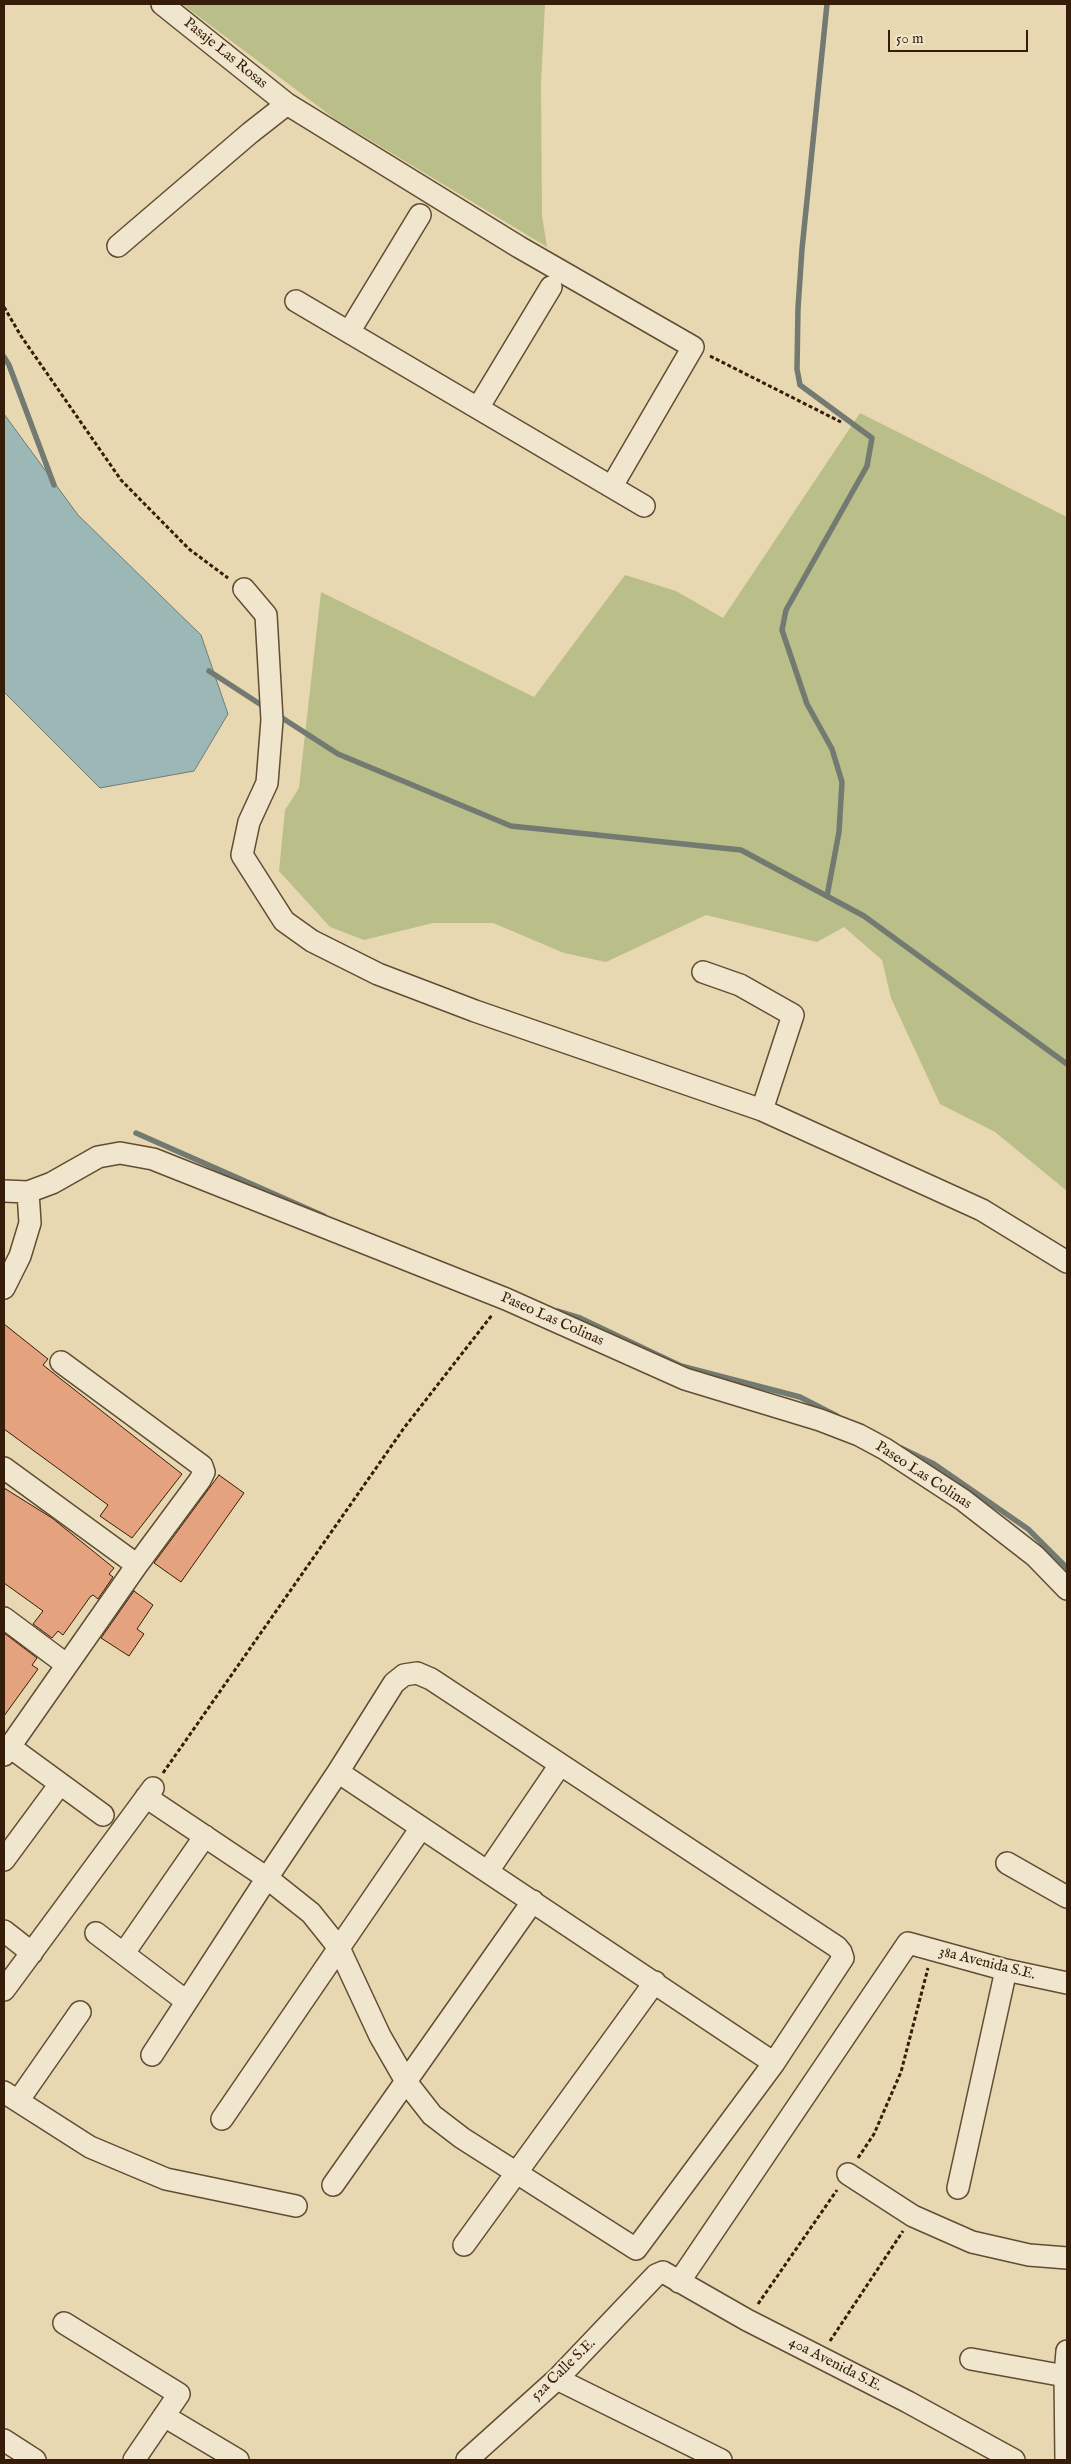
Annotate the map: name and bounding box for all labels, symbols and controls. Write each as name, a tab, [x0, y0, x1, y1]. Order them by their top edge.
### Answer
street label: Pasaje Las Rosas	[179, 15, 271, 93]
scale bar	[891, 20, 1031, 52]
text: 50 m	[896, 29, 924, 48]
street label: Paseo Las Colinas	[498, 1289, 606, 1351]
street label: Paseo Las Colinas	[872, 1438, 974, 1514]
street label: 38a Avenida S.E.	[937, 1943, 1037, 1985]
street label: 40a Avenida S.E.	[785, 2334, 885, 2396]
street label: 52a Calle S.E.	[528, 2335, 600, 2405]

